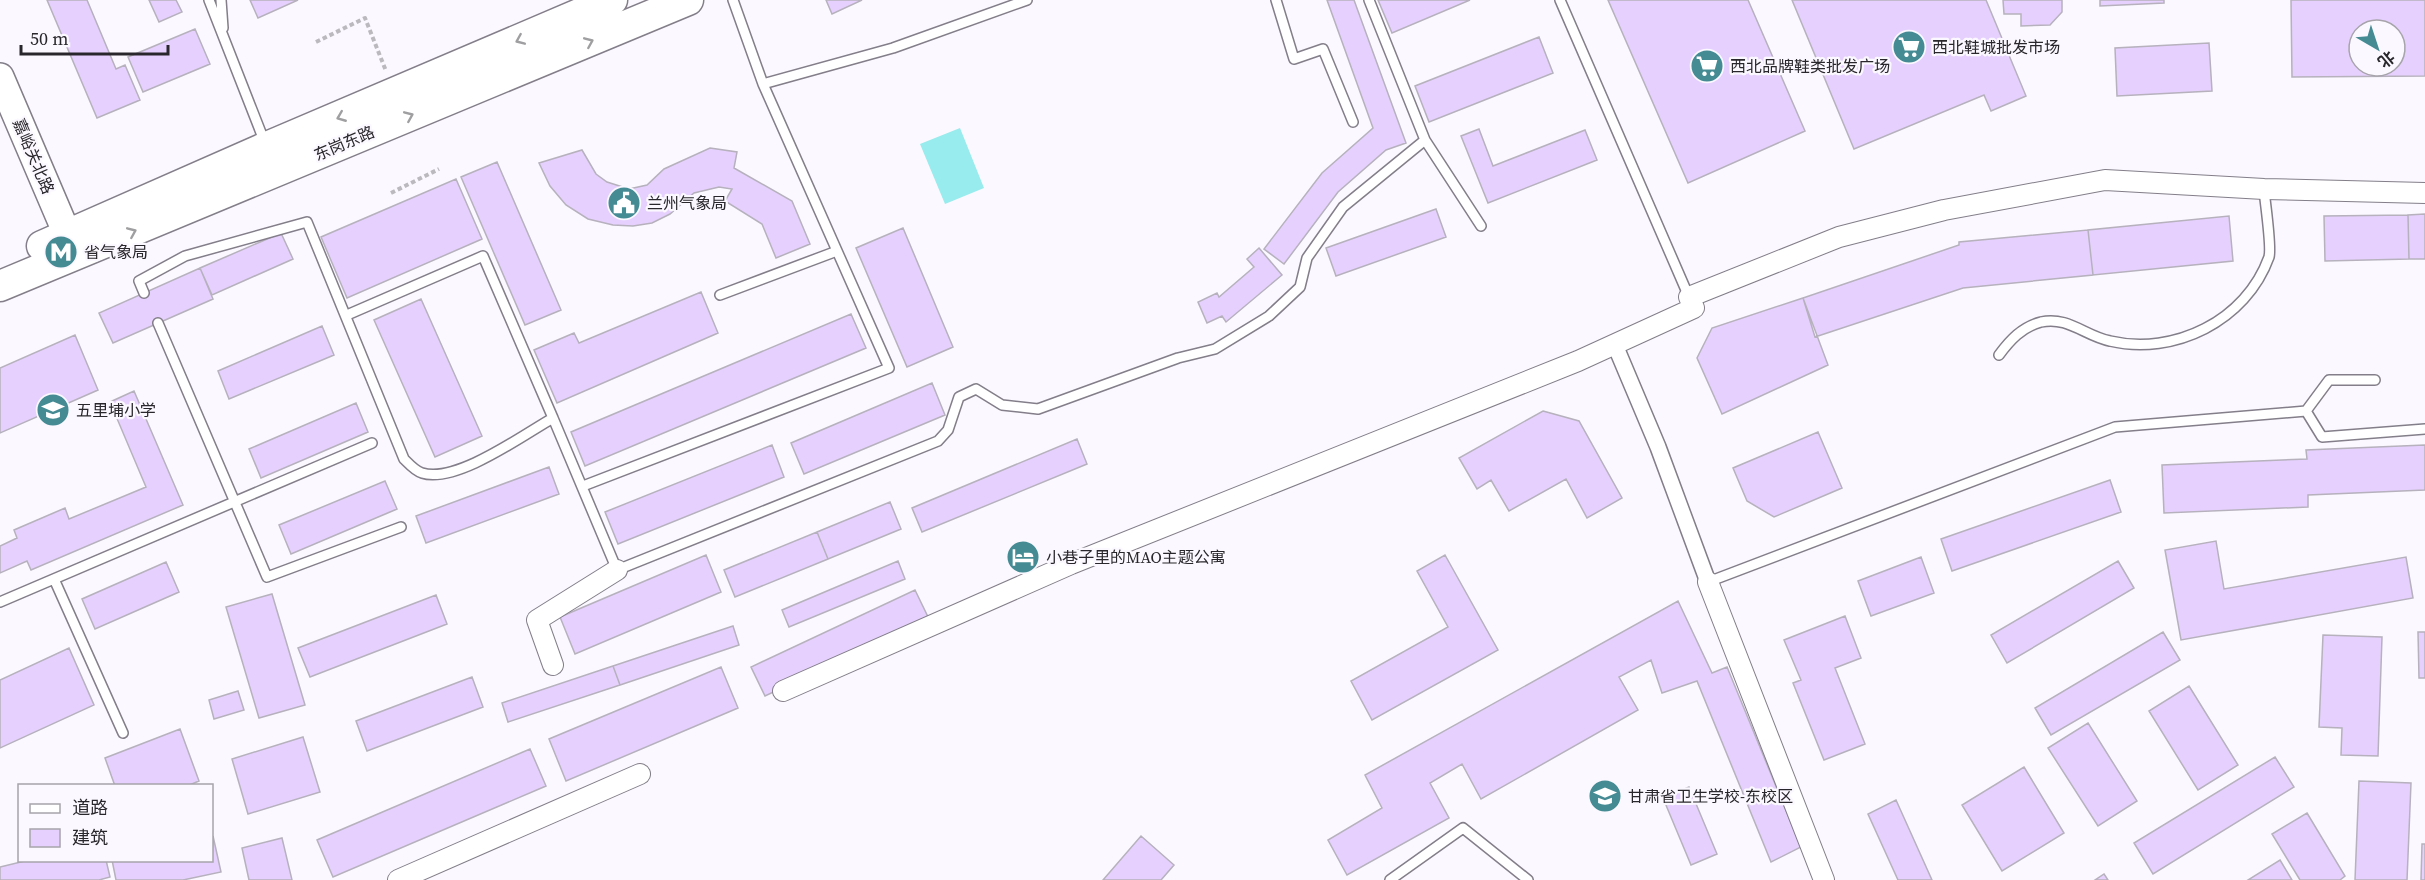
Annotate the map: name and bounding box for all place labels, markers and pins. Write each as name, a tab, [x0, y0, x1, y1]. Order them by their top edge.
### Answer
supermarket icon: 西北鞋城批发市场	[1891, 29, 1927, 65]
place label: 西北鞋城批发市场	[1932, 36, 2060, 58]
supermarket icon: 西北品牌鞋类批发广场	[1689, 48, 1725, 84]
place label: 西北品牌鞋类批发广场	[1730, 55, 1890, 77]
public building icon: 兰州气象局	[606, 185, 642, 221]
place label: 兰州气象局	[647, 192, 727, 214]
metro station icon: 省气象局	[43, 234, 79, 270]
place label: 省气象局	[84, 241, 148, 263]
school or university icon: 五里埔小学	[35, 392, 71, 428]
place label: 五里埔小学	[76, 399, 156, 421]
hotel icon: 小巷子里的MAO主题公寓	[1005, 539, 1041, 575]
place label: 小巷子里的MAO主题公寓	[1046, 546, 1226, 568]
school or university icon: 甘肃省卫生学校-东校区	[1587, 778, 1623, 814]
place label: 甘肃省卫生学校-东校区	[1628, 785, 1793, 807]

